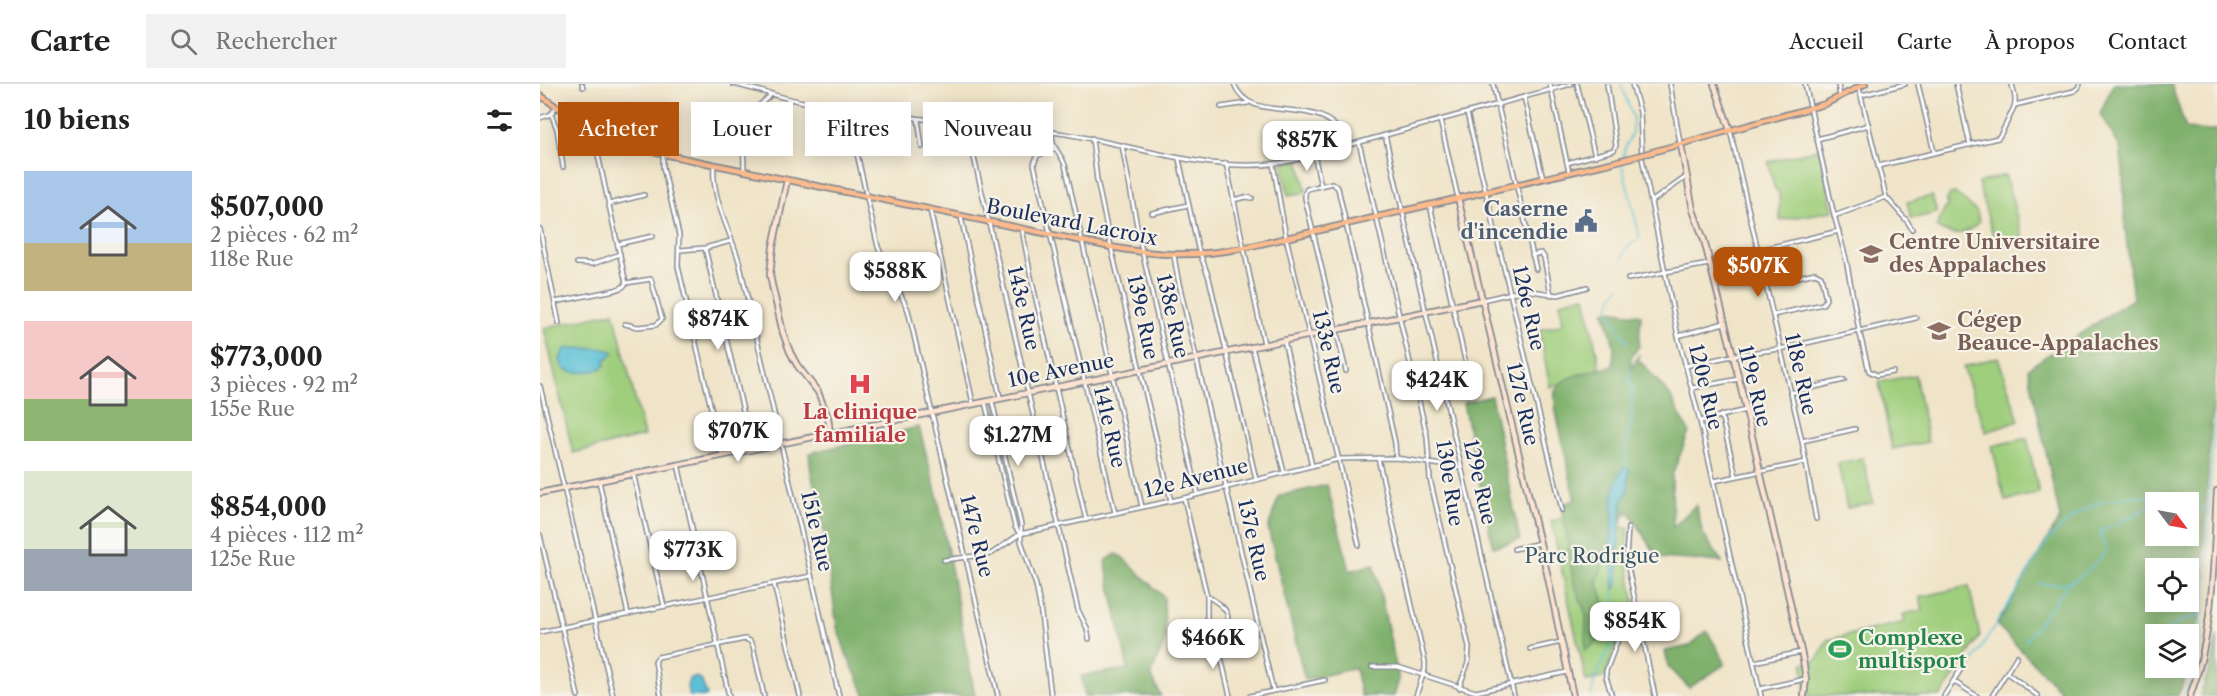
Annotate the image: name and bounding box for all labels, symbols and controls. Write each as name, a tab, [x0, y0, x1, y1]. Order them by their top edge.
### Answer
search box	[146, 14, 566, 68]
text: Carte	[30, 24, 110, 58]
icon: search	[167, 25, 200, 58]
text: Rechercher	[215, 28, 337, 55]
text: Accueil	[1789, 29, 1864, 54]
text: Carte	[1897, 29, 1952, 54]
text: À propos	[1985, 29, 2075, 54]
text: Contact	[2108, 29, 2187, 54]
chip: Acheter	[558, 102, 679, 156]
chip: Louer	[691, 102, 793, 156]
chip: Filtres	[805, 102, 911, 156]
chip: Nouveau	[923, 102, 1053, 156]
text: 10 biens	[24, 104, 130, 136]
icon: filters	[483, 104, 516, 137]
pin: $857K	[1265, 121, 1349, 172]
text: $857K	[1277, 128, 1337, 152]
text: $507,000	[210, 191, 324, 223]
street label: Boulevard Lacroix	[984, 194, 1160, 250]
icon: home	[72, 195, 144, 267]
place label: Caserne d'incendie	[1460, 197, 1568, 244]
public building icon: Caserne d'incendie	[1573, 208, 1599, 234]
text: 2 pièces · 62 m²	[210, 223, 358, 247]
place label: Centre Universitaire des Appalaches	[1889, 230, 2100, 277]
school or university icon: Centre Universitaire des Appalaches	[1858, 241, 1884, 267]
text: 118e Rue	[210, 247, 293, 271]
pin: $507K	[1716, 247, 1800, 298]
pin: $588K	[853, 252, 937, 303]
text: $507K	[1727, 254, 1789, 278]
text: $588K	[864, 259, 926, 283]
street label: 126e Rue	[1508, 263, 1550, 353]
street label: 143e Rue	[1003, 264, 1045, 352]
street label: 138e Rue	[1152, 271, 1194, 361]
street label: 139e Rue	[1122, 273, 1164, 361]
pin: $874K	[676, 300, 760, 351]
text: $874K	[687, 307, 749, 331]
street label: 133e Rue	[1308, 308, 1350, 396]
place label: Cégep Beauce-Appalaches	[1957, 308, 2158, 355]
school or university icon: Cégep Beauce-Appalaches	[1926, 318, 1952, 344]
street label: 118e Rue	[1780, 331, 1822, 417]
text: $773,000	[210, 341, 323, 373]
street label: 120e Rue	[1684, 342, 1728, 432]
street label: 119e Rue	[1733, 343, 1777, 429]
icon: home	[72, 345, 144, 417]
street label: 10e Avenue	[1006, 348, 1116, 392]
street label: 127e Rue	[1502, 360, 1544, 448]
pin: $424K	[1395, 361, 1479, 412]
text: $424K	[1406, 368, 1468, 392]
hospital icon: La clinique familiale	[847, 371, 873, 397]
text: 3 pièces · 92 m²	[210, 373, 358, 397]
street label: 141e Rue	[1089, 384, 1131, 470]
text: 155e Rue	[210, 397, 295, 421]
place label: La clinique familiale	[803, 400, 917, 447]
pin: $707K	[696, 412, 780, 463]
pin: $1.27M	[969, 416, 1067, 467]
text: $707K	[708, 419, 768, 443]
text: $1.27M	[983, 423, 1053, 447]
street label: 129e Rue	[1459, 437, 1501, 527]
street label: 130e Rue	[1431, 438, 1469, 528]
street label: 12e Avenue	[1141, 453, 1251, 503]
street label: 151e Rue	[796, 488, 838, 574]
text: $854,000	[210, 491, 327, 523]
street label: 147e Rue	[955, 492, 999, 580]
north arrow	[2145, 492, 2199, 546]
map controls	[2145, 492, 2199, 678]
icon: home	[72, 495, 144, 567]
street label: 137e Rue	[1233, 496, 1275, 584]
text: 4 pièces · 112 m²	[210, 523, 364, 547]
pin: $773K	[651, 531, 735, 582]
text: $773K	[663, 538, 723, 562]
park label: Parc Rodrigue	[1525, 544, 1659, 568]
text: 125e Rue	[210, 547, 295, 571]
button: locate	[2145, 558, 2199, 612]
pin: $854K	[1593, 602, 1677, 653]
text: $854K	[1604, 609, 1666, 633]
pin: $466K	[1171, 619, 1255, 670]
button: layers	[2145, 624, 2199, 678]
text: $466K	[1182, 626, 1244, 650]
place label: Complexe multisport	[1858, 626, 1967, 673]
sports icon: Complexe multisport	[1827, 636, 1853, 662]

